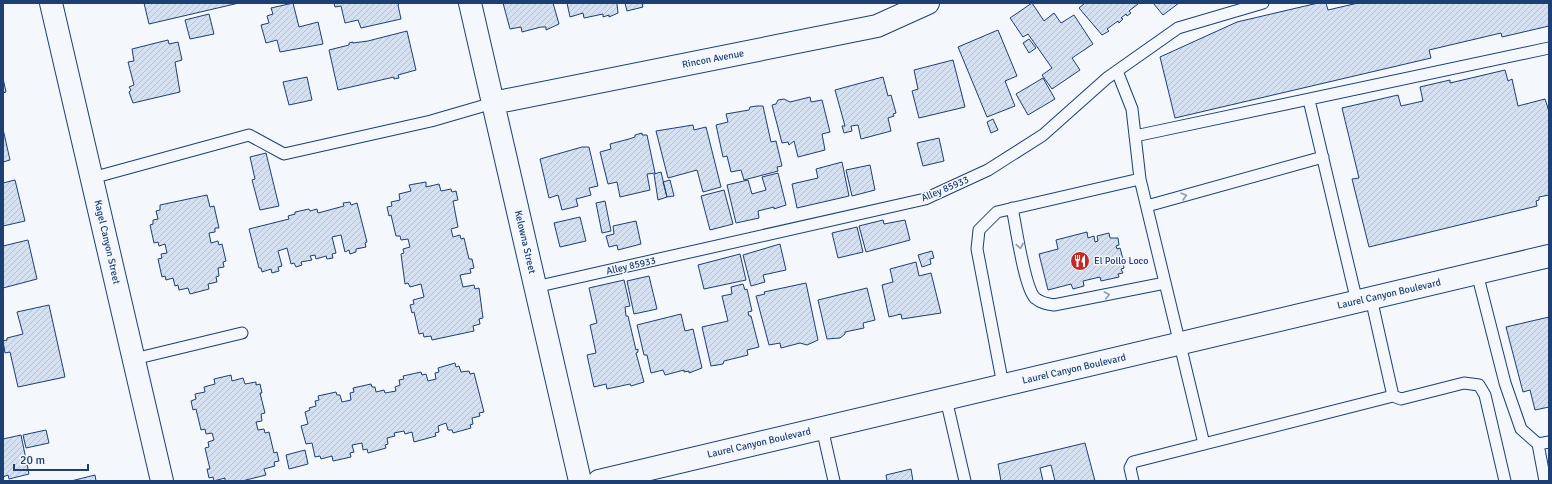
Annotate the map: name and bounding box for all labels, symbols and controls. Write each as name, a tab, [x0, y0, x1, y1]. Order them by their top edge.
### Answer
street label: Rincon Avenue	[681, 47, 745, 71]
street label: Alley 85933	[919, 174, 971, 204]
one-way arrow	[1180, 192, 1187, 201]
street label: Kagel Canyon Street	[91, 199, 123, 286]
street label: Kelowna Street	[512, 209, 538, 275]
one-way arrow	[1015, 243, 1024, 249]
restaurant icon: El Pollo Loco	[1069, 250, 1091, 272]
street label: Alley 85933	[605, 254, 657, 278]
place label: El Pollo Loco	[1094, 255, 1148, 267]
street label: Laurel Canyon Boulevard	[1336, 276, 1442, 312]
one-way arrow	[1104, 291, 1110, 299]
street label: Laurel Canyon Boulevard	[1021, 351, 1127, 387]
street label: Laurel Canyon Boulevard	[706, 425, 812, 461]
scale bar	[14, 446, 88, 472]
text: 20 m	[20, 453, 45, 468]

